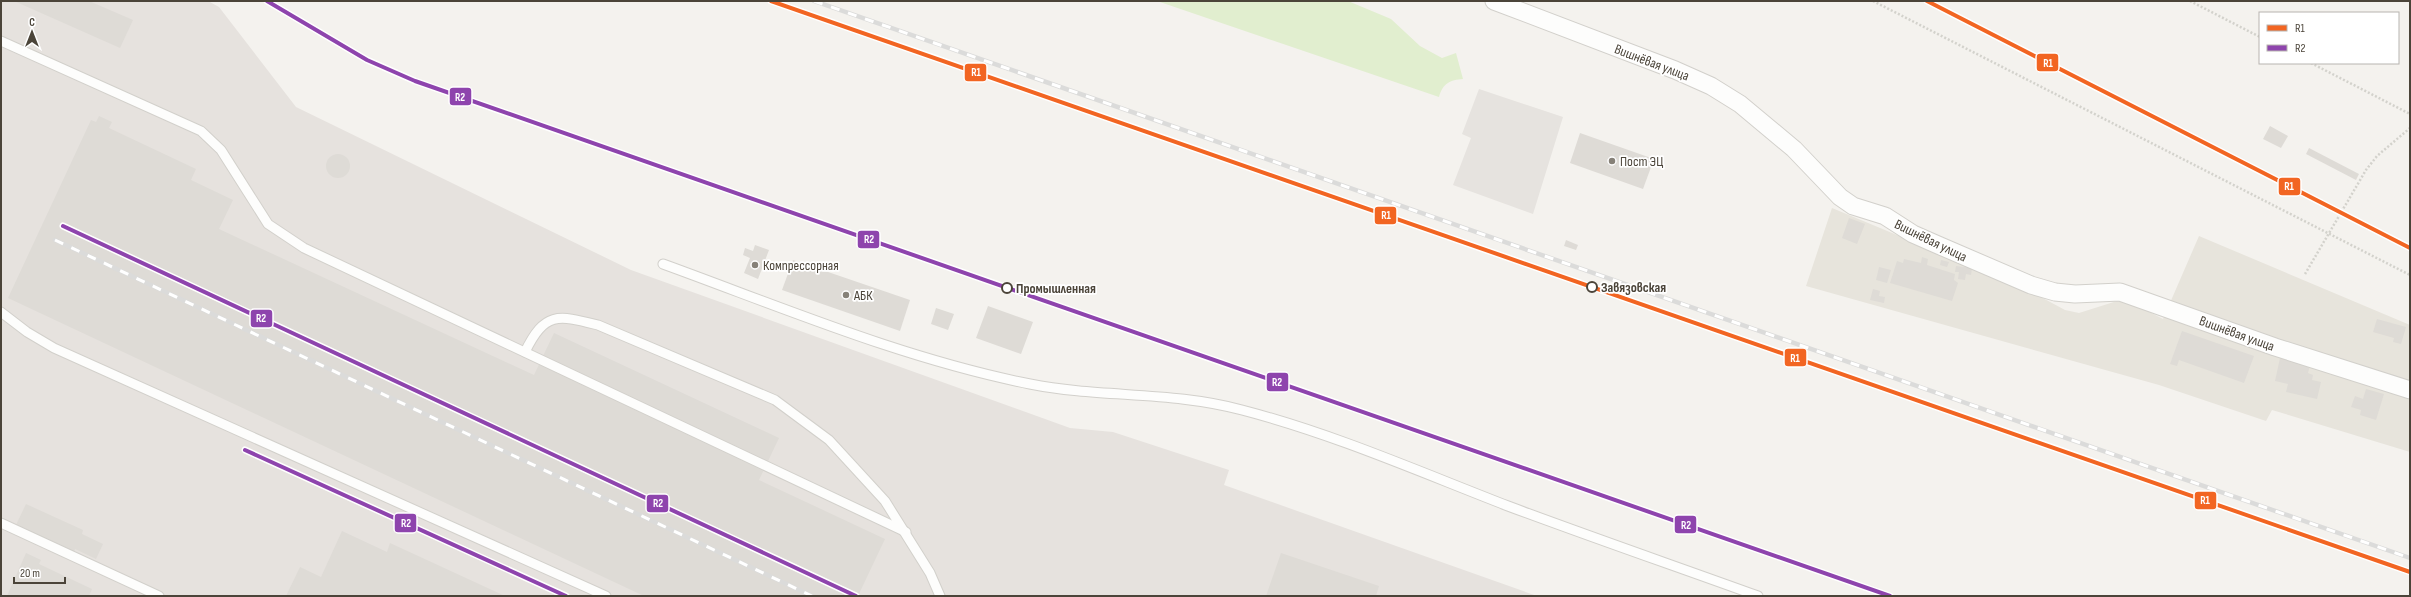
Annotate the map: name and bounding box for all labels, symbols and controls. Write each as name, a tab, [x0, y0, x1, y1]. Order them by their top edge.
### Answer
north arrow	[12, 12, 52, 52]
legend	[2259, 12, 2399, 64]
text: С	[29, 16, 35, 29]
text: R1	[2295, 21, 2306, 36]
street label: Вишнёвая улица	[1612, 40, 1692, 84]
text: R2	[2295, 41, 2306, 56]
line badge: R1	[2036, 53, 2059, 72]
text: R1	[2043, 57, 2054, 70]
line badge: R1	[964, 63, 987, 82]
text: R1	[971, 66, 982, 79]
line badge: R2	[449, 87, 472, 106]
text: R2	[455, 91, 465, 104]
place label: Пост ЭЦ	[1620, 153, 1663, 170]
marker: Пост ЭЦ	[1607, 156, 1617, 166]
line badge: R1	[2278, 177, 2301, 196]
text: R1	[2284, 180, 2295, 193]
line badge: R1	[1374, 206, 1397, 225]
text: R1	[1381, 209, 1392, 222]
street label: Вишнёвая улица	[1892, 216, 1970, 265]
line badge: R2	[857, 230, 880, 249]
text: R2	[864, 233, 874, 246]
place label: Компрессорная	[763, 257, 839, 274]
marker: Компрессорная	[750, 260, 760, 270]
place label: Завязовская	[1601, 279, 1666, 296]
place label: Промышленная	[1016, 280, 1096, 297]
marker: Завязовская	[1586, 281, 1598, 293]
marker: Промышленная	[1001, 282, 1013, 294]
place label: АБК	[853, 287, 873, 304]
marker: АБК	[841, 290, 851, 300]
line badge: R2	[250, 309, 273, 328]
text: R2	[256, 312, 266, 325]
street label: Вишнёвая улица	[2197, 312, 2277, 355]
line badge: R1	[1784, 348, 1807, 367]
text: R1	[1790, 352, 1801, 365]
line badge: R2	[1266, 372, 1289, 392]
text: R2	[1272, 376, 1282, 389]
line badge: R1	[2194, 491, 2217, 510]
line badge: R2	[646, 494, 669, 513]
text: R1	[2200, 494, 2211, 507]
text: R2	[653, 497, 663, 510]
line badge: R2	[394, 513, 417, 533]
line badge: R2	[1674, 515, 1697, 534]
text: R2	[401, 517, 411, 530]
text: R2	[1681, 519, 1691, 532]
scale bar	[14, 559, 65, 585]
text: 20 m	[20, 566, 40, 581]

